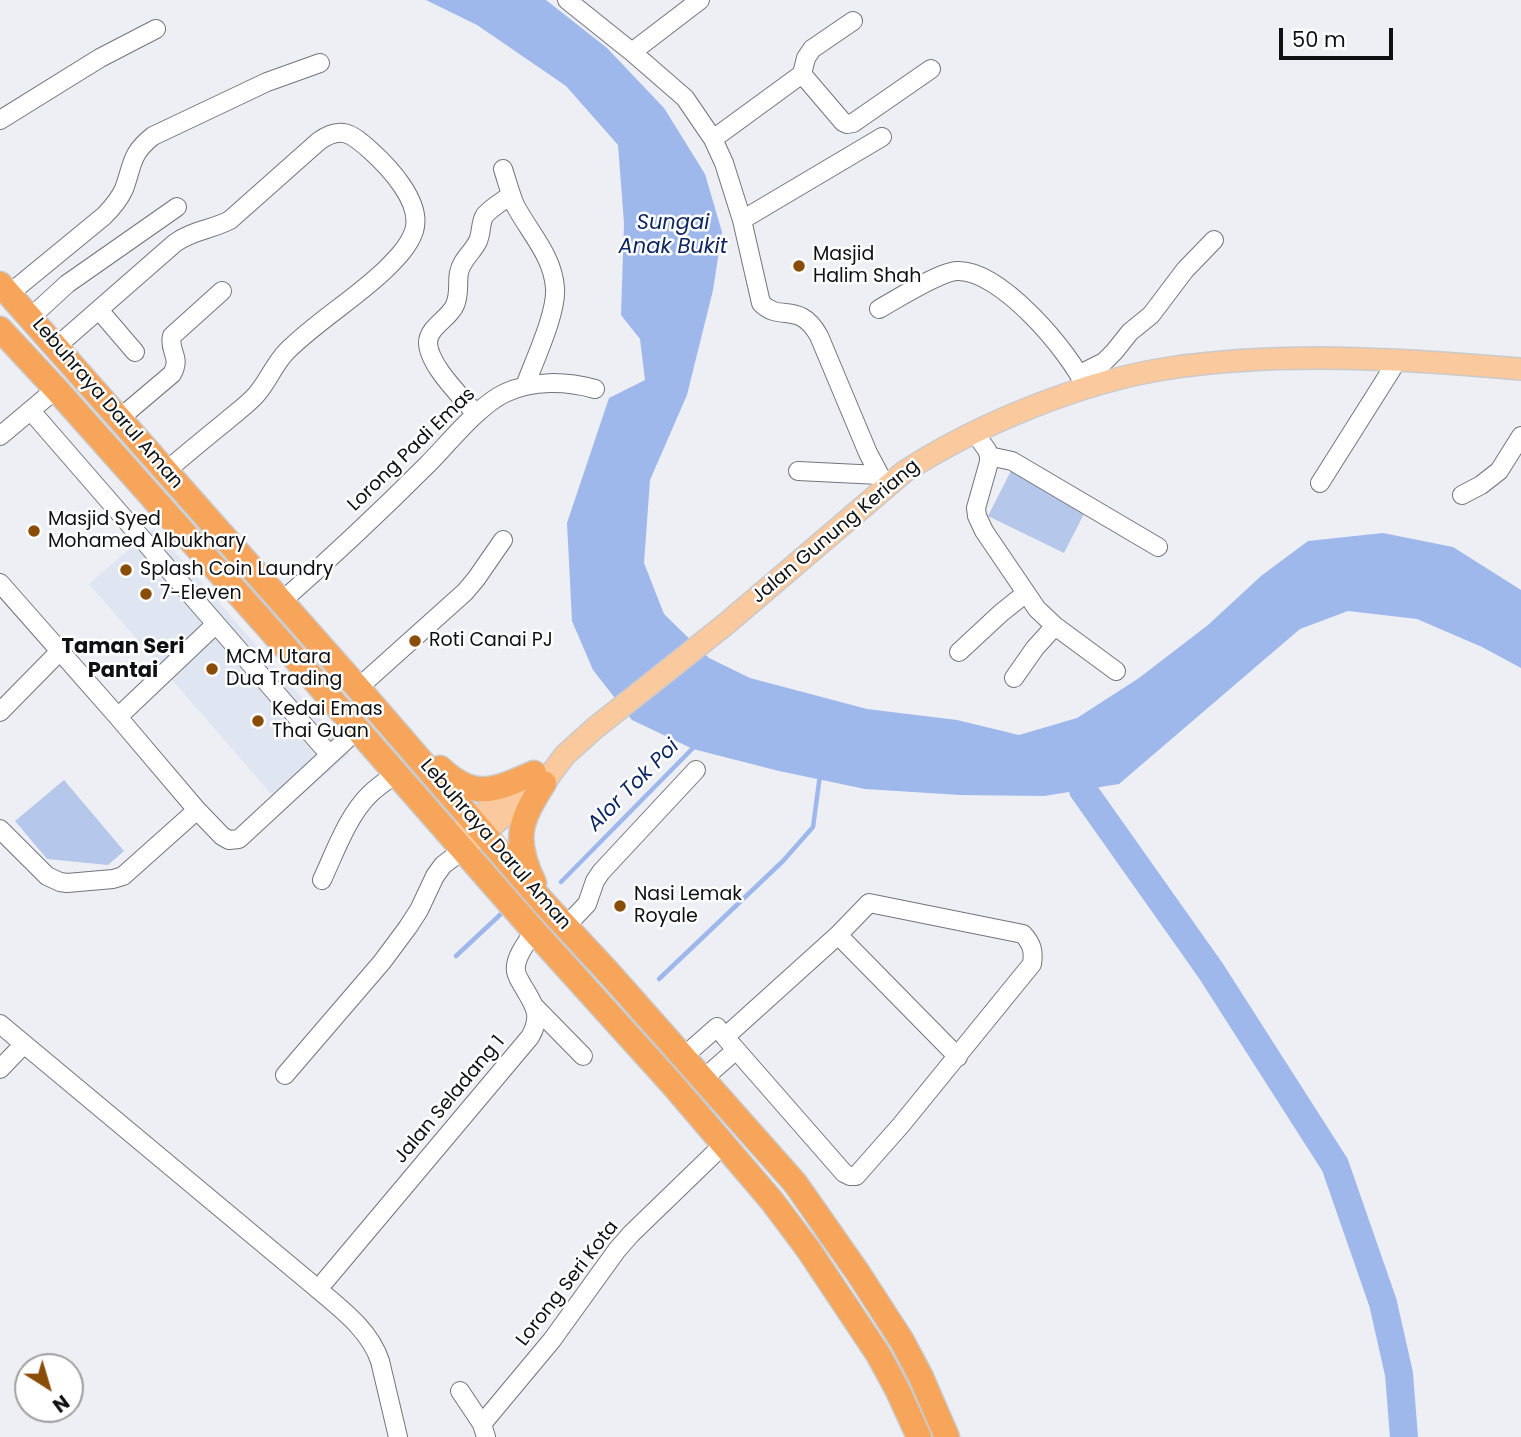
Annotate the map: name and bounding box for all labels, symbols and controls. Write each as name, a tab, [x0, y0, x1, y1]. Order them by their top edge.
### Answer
scale bar	[1283, 14, 1397, 58]
text: 50 m	[1292, 25, 1346, 54]
water label: Sungai Anak Bukit	[619, 211, 727, 261]
place label: Masjid Halim Shah	[813, 244, 921, 288]
marker: Masjid Halim Shah	[791, 258, 807, 274]
street label: Lebuhraya Darul Aman	[27, 314, 187, 494]
street label: Lorong Padi Emas	[344, 383, 480, 517]
street label: Jalan Gunung Keriang	[748, 455, 924, 609]
place label: Masjid Syed Mohamed Albukhary	[48, 509, 246, 553]
marker: Masjid Syed Mohamed Albukhary	[26, 523, 42, 539]
place label: Splash Coin Laundry	[140, 559, 333, 581]
marker: Splash Coin Laundry	[118, 562, 134, 578]
place label: 7-Eleven	[160, 583, 242, 605]
marker: 7-Eleven	[138, 586, 154, 602]
place label: Roti Canai PJ	[429, 630, 553, 652]
marker: Roti Canai PJ	[407, 633, 423, 649]
district label: Taman Seri Pantai	[62, 635, 184, 685]
place label: MCM Utara Dua Trading	[226, 647, 342, 691]
marker: MCM Utara Dua Trading	[204, 661, 220, 677]
place label: Kedai Emas Thai Guan	[272, 699, 383, 743]
marker: Kedai Emas Thai Guan	[250, 713, 266, 729]
water label: Alor Tok Poi	[583, 735, 685, 837]
street label: Lebuhraya Darul Aman	[415, 755, 575, 935]
place label: Nasi Lemak Royale	[634, 884, 742, 928]
marker: Nasi Lemak Royale	[612, 898, 628, 914]
street label: Jalan Seladang 1	[390, 1031, 510, 1169]
street label: Lorong Seri Kota	[512, 1217, 624, 1351]
north arrow	[14, 1353, 84, 1423]
text: N	[47, 1388, 75, 1419]

